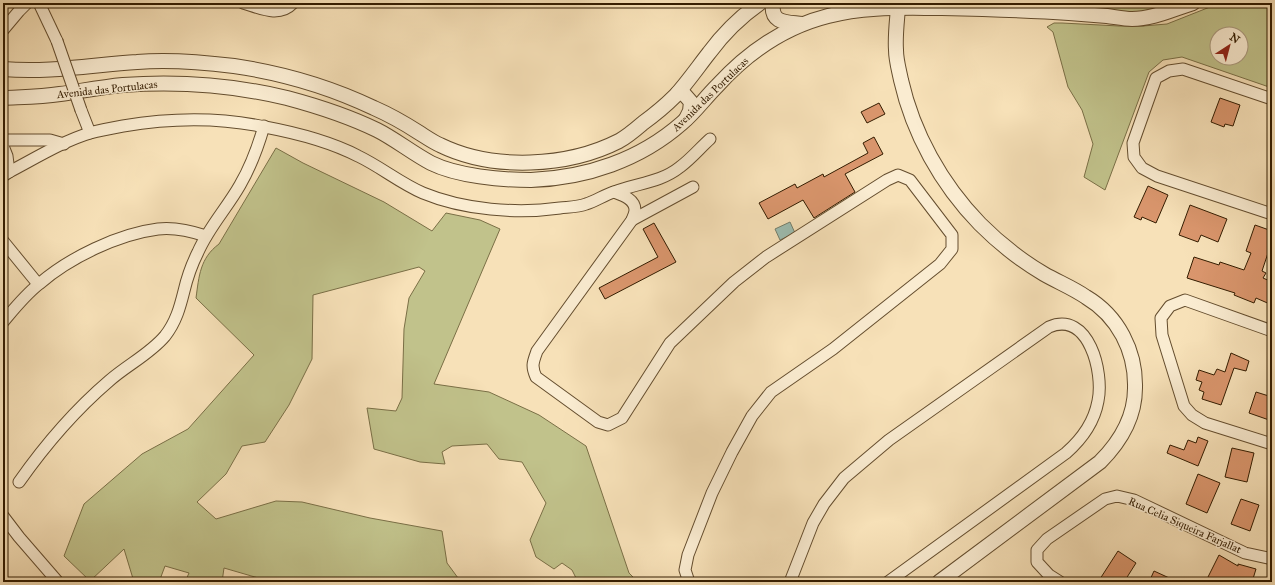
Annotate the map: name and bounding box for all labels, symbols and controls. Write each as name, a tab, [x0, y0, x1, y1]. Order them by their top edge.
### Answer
north arrow	[1209, 26, 1249, 66]
text: N	[1227, 30, 1243, 47]
street label: Avenida das Portulacas	[669, 55, 751, 135]
street label: Avenida das Portulacas	[55, 78, 158, 101]
street label: Rua Celia Siqueira Farjallat	[1126, 495, 1243, 557]

